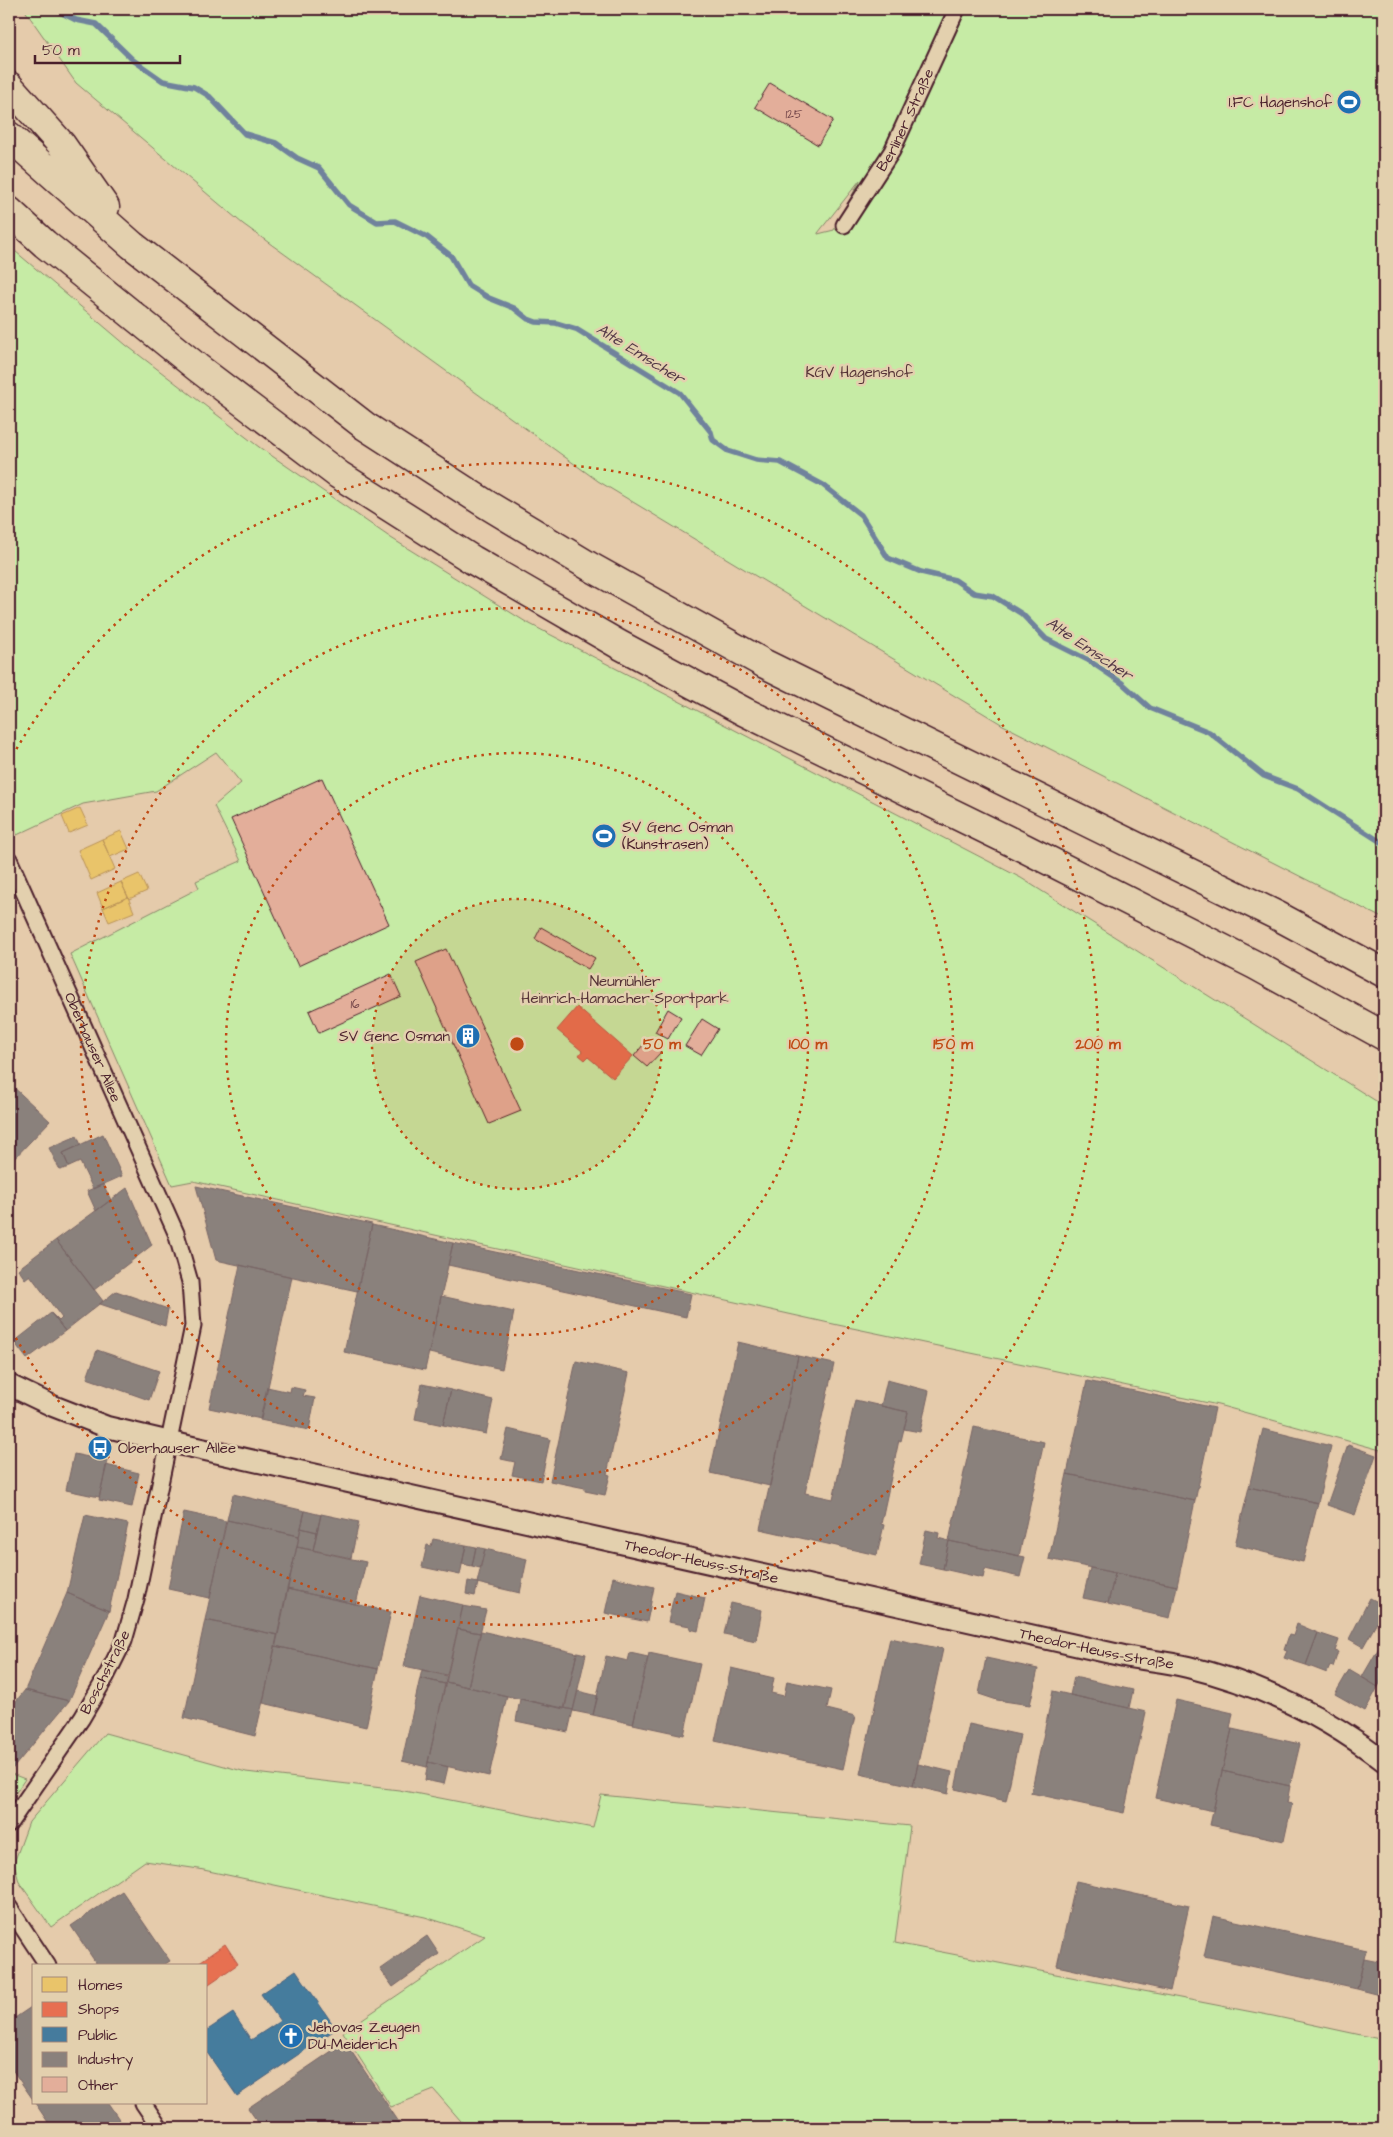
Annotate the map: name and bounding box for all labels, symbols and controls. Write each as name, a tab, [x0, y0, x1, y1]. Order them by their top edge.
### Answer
scale bar	[35, 32, 180, 64]
text: 50 m	[42, 40, 80, 61]
street label: Berliner Straße	[872, 65, 939, 176]
sports icon: 1.FC Hagenshof	[1336, 89, 1362, 115]
place label: 1.FC Hagenshof	[1229, 92, 1332, 114]
house number: 125	[786, 106, 803, 123]
water label: Alte Emscher	[592, 318, 690, 391]
park label: KGV Hagenshof	[805, 362, 913, 384]
water label: Alte Emscher	[1042, 612, 1139, 687]
place label: SV Genc Osman (Kunstrasen)	[622, 817, 733, 855]
sports icon: SV Genc Osman (Kunstrasen)	[591, 823, 617, 849]
park label: Neumühler Heinrich-Hamacher-Sportpark	[521, 971, 729, 1009]
street label: Oberhauser Allee	[59, 989, 126, 1106]
house number: 16	[350, 996, 360, 1013]
building icon: SV Genc Osman	[455, 1023, 481, 1049]
place label: SV Genc Osman	[339, 1026, 450, 1047]
text: 50 m	[643, 1034, 681, 1055]
text: 100 m	[789, 1034, 828, 1055]
text: 150 m	[933, 1034, 973, 1055]
text: 200 m	[1074, 1034, 1121, 1055]
centre of rings	[508, 1035, 526, 1053]
bus stop icon: Oberhauser Allee	[87, 1435, 113, 1461]
place label: Oberhauser Allee	[118, 1438, 236, 1459]
street label: Theodor-Heuss-Straße	[622, 1534, 780, 1589]
street label: Theodor-Heuss-Straße	[1017, 1623, 1176, 1675]
street label: Boschstraße	[75, 1627, 136, 1718]
legend	[32, 1964, 208, 2104]
text: Homes	[78, 1975, 123, 1996]
text: Shops	[78, 1999, 120, 2020]
place label: Jehovas Zeugen DU-Meiderich	[308, 2017, 420, 2055]
church icon: Jehovas Zeugen DU-Meiderich	[278, 2023, 304, 2049]
text: Public	[78, 2025, 118, 2046]
text: Industry	[78, 2049, 133, 2071]
text: Other	[78, 2075, 118, 2096]

